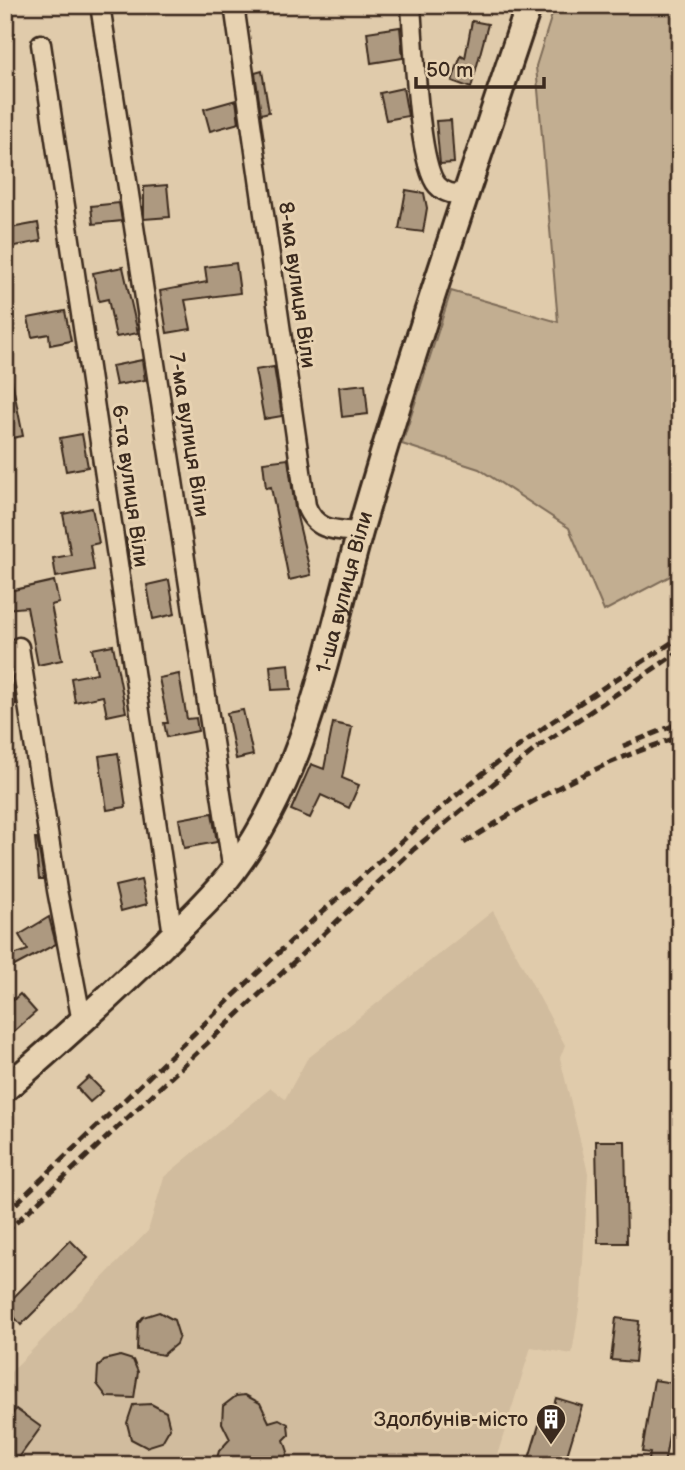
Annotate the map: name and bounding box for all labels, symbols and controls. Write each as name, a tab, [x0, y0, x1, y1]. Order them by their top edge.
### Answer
scale bar	[416, 46, 543, 90]
text: 50 m	[426, 58, 473, 83]
street label: 8-ма вулиця Віли	[273, 200, 321, 370]
street label: 7-ма вулиця Віли	[164, 351, 214, 519]
street label: 6-та вулиця Віли	[106, 403, 154, 569]
street label: 1-ша вулиця Віли	[311, 508, 378, 676]
building icon: Здолбунів-місто	[534, 1402, 568, 1446]
place label: Здолбунів-місто	[374, 1407, 528, 1432]

